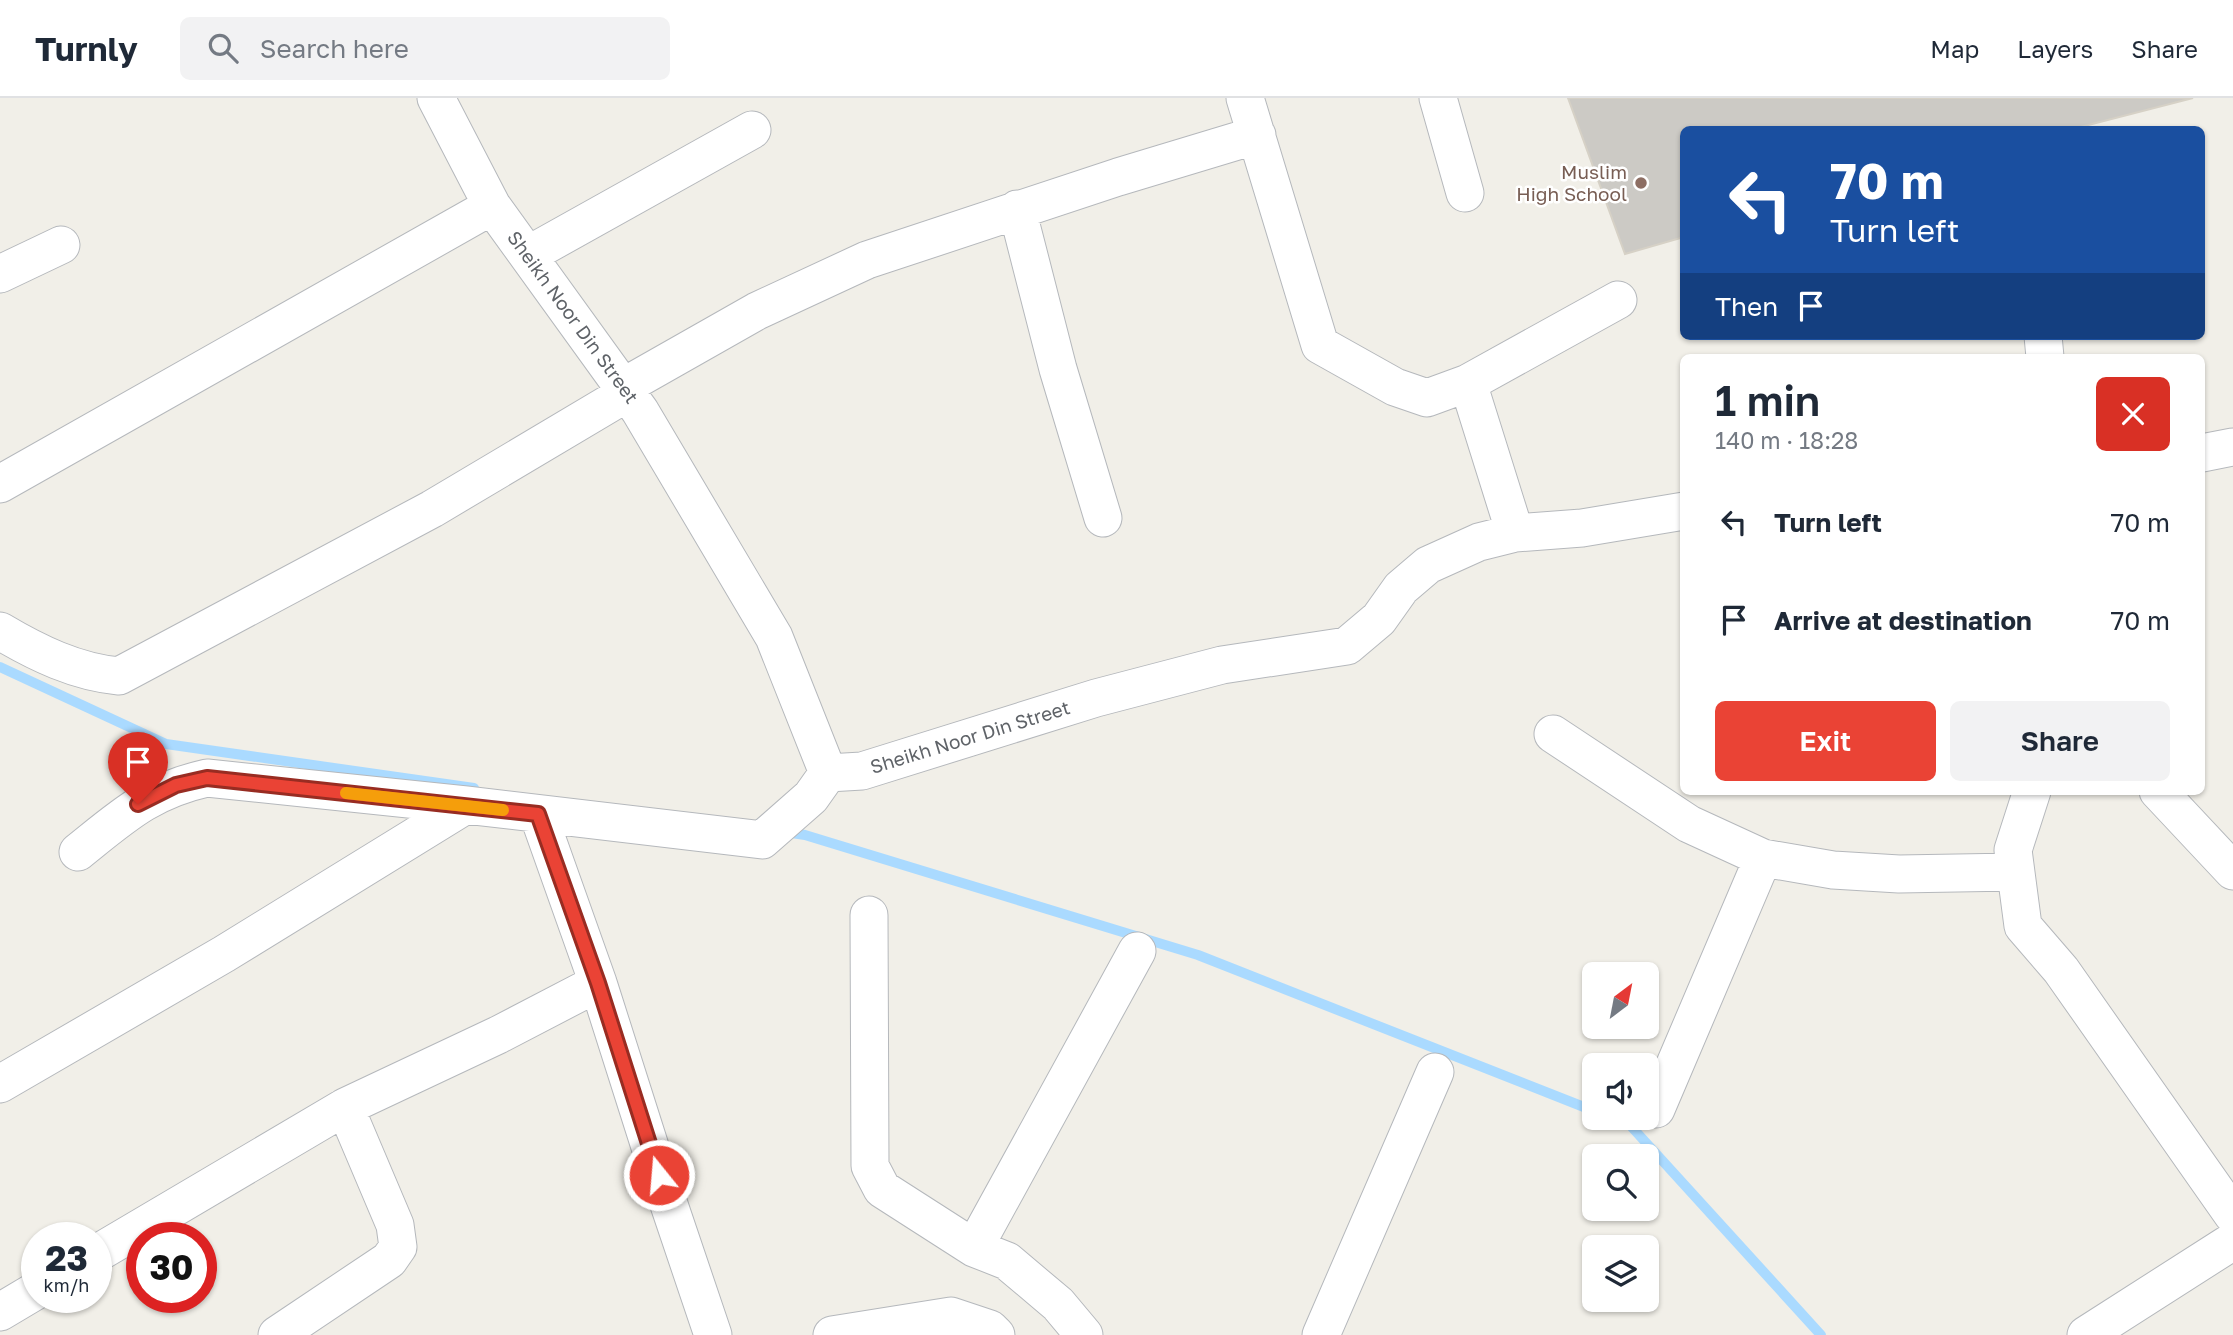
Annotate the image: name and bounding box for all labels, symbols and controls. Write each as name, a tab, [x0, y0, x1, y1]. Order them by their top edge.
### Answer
search box	[180, 17, 670, 80]
text: Turnly	[35, 29, 138, 68]
icon: search	[204, 29, 242, 67]
text: Search here	[260, 33, 409, 64]
text: Map	[1930, 34, 1979, 63]
text: Layers	[2017, 34, 2093, 63]
text: Share	[2131, 34, 2198, 63]
text: 70 m	[1830, 151, 1944, 210]
icon: left	[1715, 154, 1806, 245]
place label: Muslim High School	[1516, 160, 1627, 205]
marker: Muslim High School	[1633, 175, 1649, 191]
text: Turn left	[1830, 211, 1959, 249]
street label: Sheikh Noor Din Street	[503, 226, 644, 407]
icon: arrive	[1792, 287, 1830, 325]
text: Then	[1715, 291, 1778, 322]
text: 1 min	[1715, 375, 1820, 425]
button: close	[2096, 377, 2170, 451]
text: 140 m · 18:28	[1715, 426, 1858, 454]
icon: left	[1715, 503, 1753, 541]
text: Turn left	[1774, 507, 1882, 538]
text: 70 m	[2111, 507, 2170, 538]
icon: arrive	[1715, 601, 1753, 639]
text: Arrive at destination	[1774, 605, 2032, 636]
text: 70 m	[2111, 605, 2170, 636]
street label: Sheikh Noor Din Street	[867, 695, 1072, 778]
button: Exit	[1715, 701, 1936, 781]
button: Share	[1950, 701, 2170, 781]
pin	[108, 732, 168, 804]
icon: arrive	[119, 743, 157, 781]
north arrow	[1582, 962, 1659, 1040]
map controls	[1582, 962, 1659, 1312]
button: sound	[1582, 1053, 1659, 1130]
position arrow	[622, 1138, 696, 1212]
button: search	[1582, 1144, 1659, 1221]
speed limit sign: 30	[126, 1222, 217, 1313]
button: layers	[1582, 1235, 1659, 1312]
text: 23	[45, 1237, 88, 1279]
text: km/h	[44, 1274, 89, 1296]

